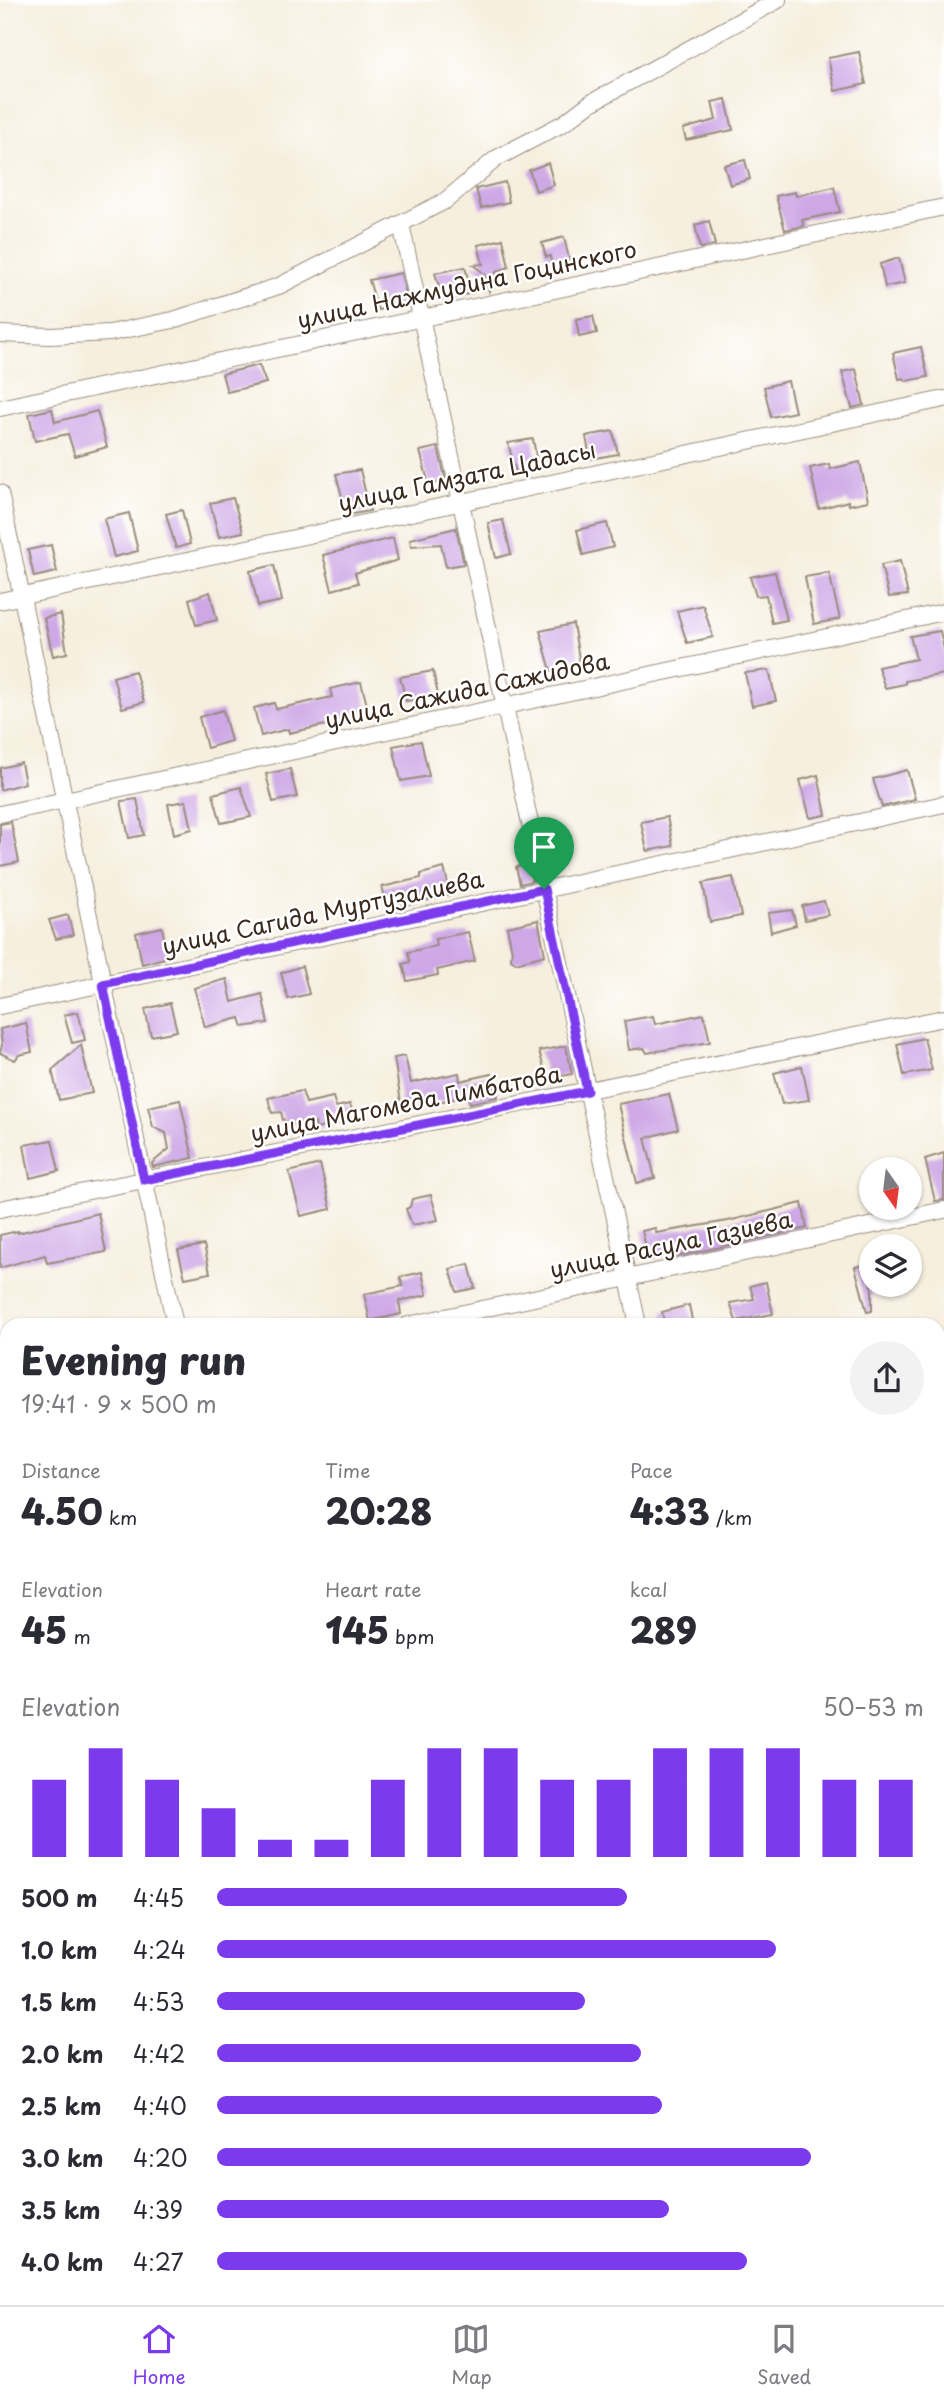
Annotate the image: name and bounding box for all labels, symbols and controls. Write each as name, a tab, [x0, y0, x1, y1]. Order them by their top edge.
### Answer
street label: улица Нажмудина Гоцинского	[294, 230, 640, 337]
street label: улица Гамзата Цадасы	[335, 431, 599, 520]
street label: улица Сажида Сажидова	[321, 642, 613, 737]
pin	[514, 817, 574, 889]
icon: arrive	[525, 828, 563, 866]
street label: улица Сагида Муртузалиева	[159, 860, 487, 963]
street label: улица Магомеда Гимбатова	[247, 1055, 565, 1150]
north arrow	[859, 1157, 922, 1220]
map controls	[859, 1157, 922, 1297]
street label: улица Расула Газиева	[546, 1201, 796, 1286]
button: layers	[859, 1234, 922, 1297]
text: Evening run	[21, 1331, 246, 1388]
button: share	[850, 1341, 924, 1415]
text: 19:41 · 9 × 500 m	[21, 1386, 217, 1421]
text: Distance	[21, 1456, 101, 1484]
text: Time	[325, 1456, 370, 1484]
text: Pace	[630, 1456, 673, 1484]
text: 4.50	[21, 1484, 103, 1537]
text: 20:28	[325, 1484, 432, 1537]
text: 4:33	[630, 1484, 710, 1537]
text: km	[103, 1503, 137, 1531]
text: /km	[710, 1503, 752, 1531]
text: Elevation	[21, 1575, 103, 1603]
text: Heart rate	[325, 1575, 421, 1603]
text: kcal	[630, 1575, 668, 1603]
text: 45	[21, 1603, 67, 1656]
text: 145	[325, 1603, 389, 1656]
text: 289	[630, 1603, 697, 1656]
text: m	[67, 1622, 91, 1650]
text: bpm	[389, 1622, 435, 1650]
text: Elevation	[21, 1689, 120, 1724]
text: 50–53 m	[823, 1689, 924, 1724]
text: 500 m	[21, 1880, 98, 1915]
text: 4:45	[133, 1880, 184, 1915]
text: 1.0 km	[21, 1932, 98, 1967]
text: 4:24	[133, 1932, 186, 1967]
text: 1.5 km	[21, 1984, 97, 2019]
text: 4:53	[133, 1984, 184, 2019]
text: 2.0 km	[21, 2036, 103, 2071]
text: 4:42	[133, 2036, 185, 2071]
text: 2.5 km	[21, 2088, 101, 2123]
text: 4:40	[133, 2088, 187, 2123]
text: 3.0 km	[21, 2140, 103, 2175]
text: 4:20	[133, 2140, 188, 2175]
text: 3.5 km	[21, 2192, 101, 2227]
text: 4:39	[133, 2192, 183, 2227]
text: 4.0 km	[21, 2244, 104, 2279]
text: 4:27	[133, 2244, 184, 2279]
tab: Home	[133, 2320, 186, 2390]
tab: Map	[451, 2320, 492, 2390]
tab: Saved	[757, 2320, 811, 2390]

